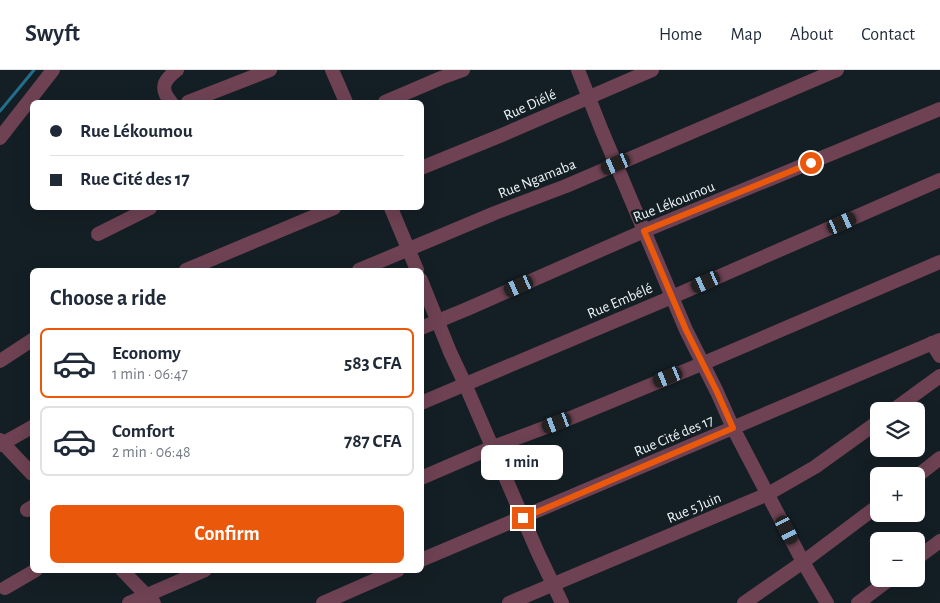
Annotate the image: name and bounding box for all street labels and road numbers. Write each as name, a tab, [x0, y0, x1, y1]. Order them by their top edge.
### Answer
street label: Rue Diélé	[501, 87, 559, 123]
street label: Rue Ngamaba	[496, 157, 578, 201]
street label: Rue Lékoumou	[631, 179, 717, 225]
street label: Rue Embélé	[585, 281, 655, 321]
street label: Rue Cité des 17	[632, 413, 716, 459]
street label: Rue 5 Juin	[665, 490, 723, 526]

